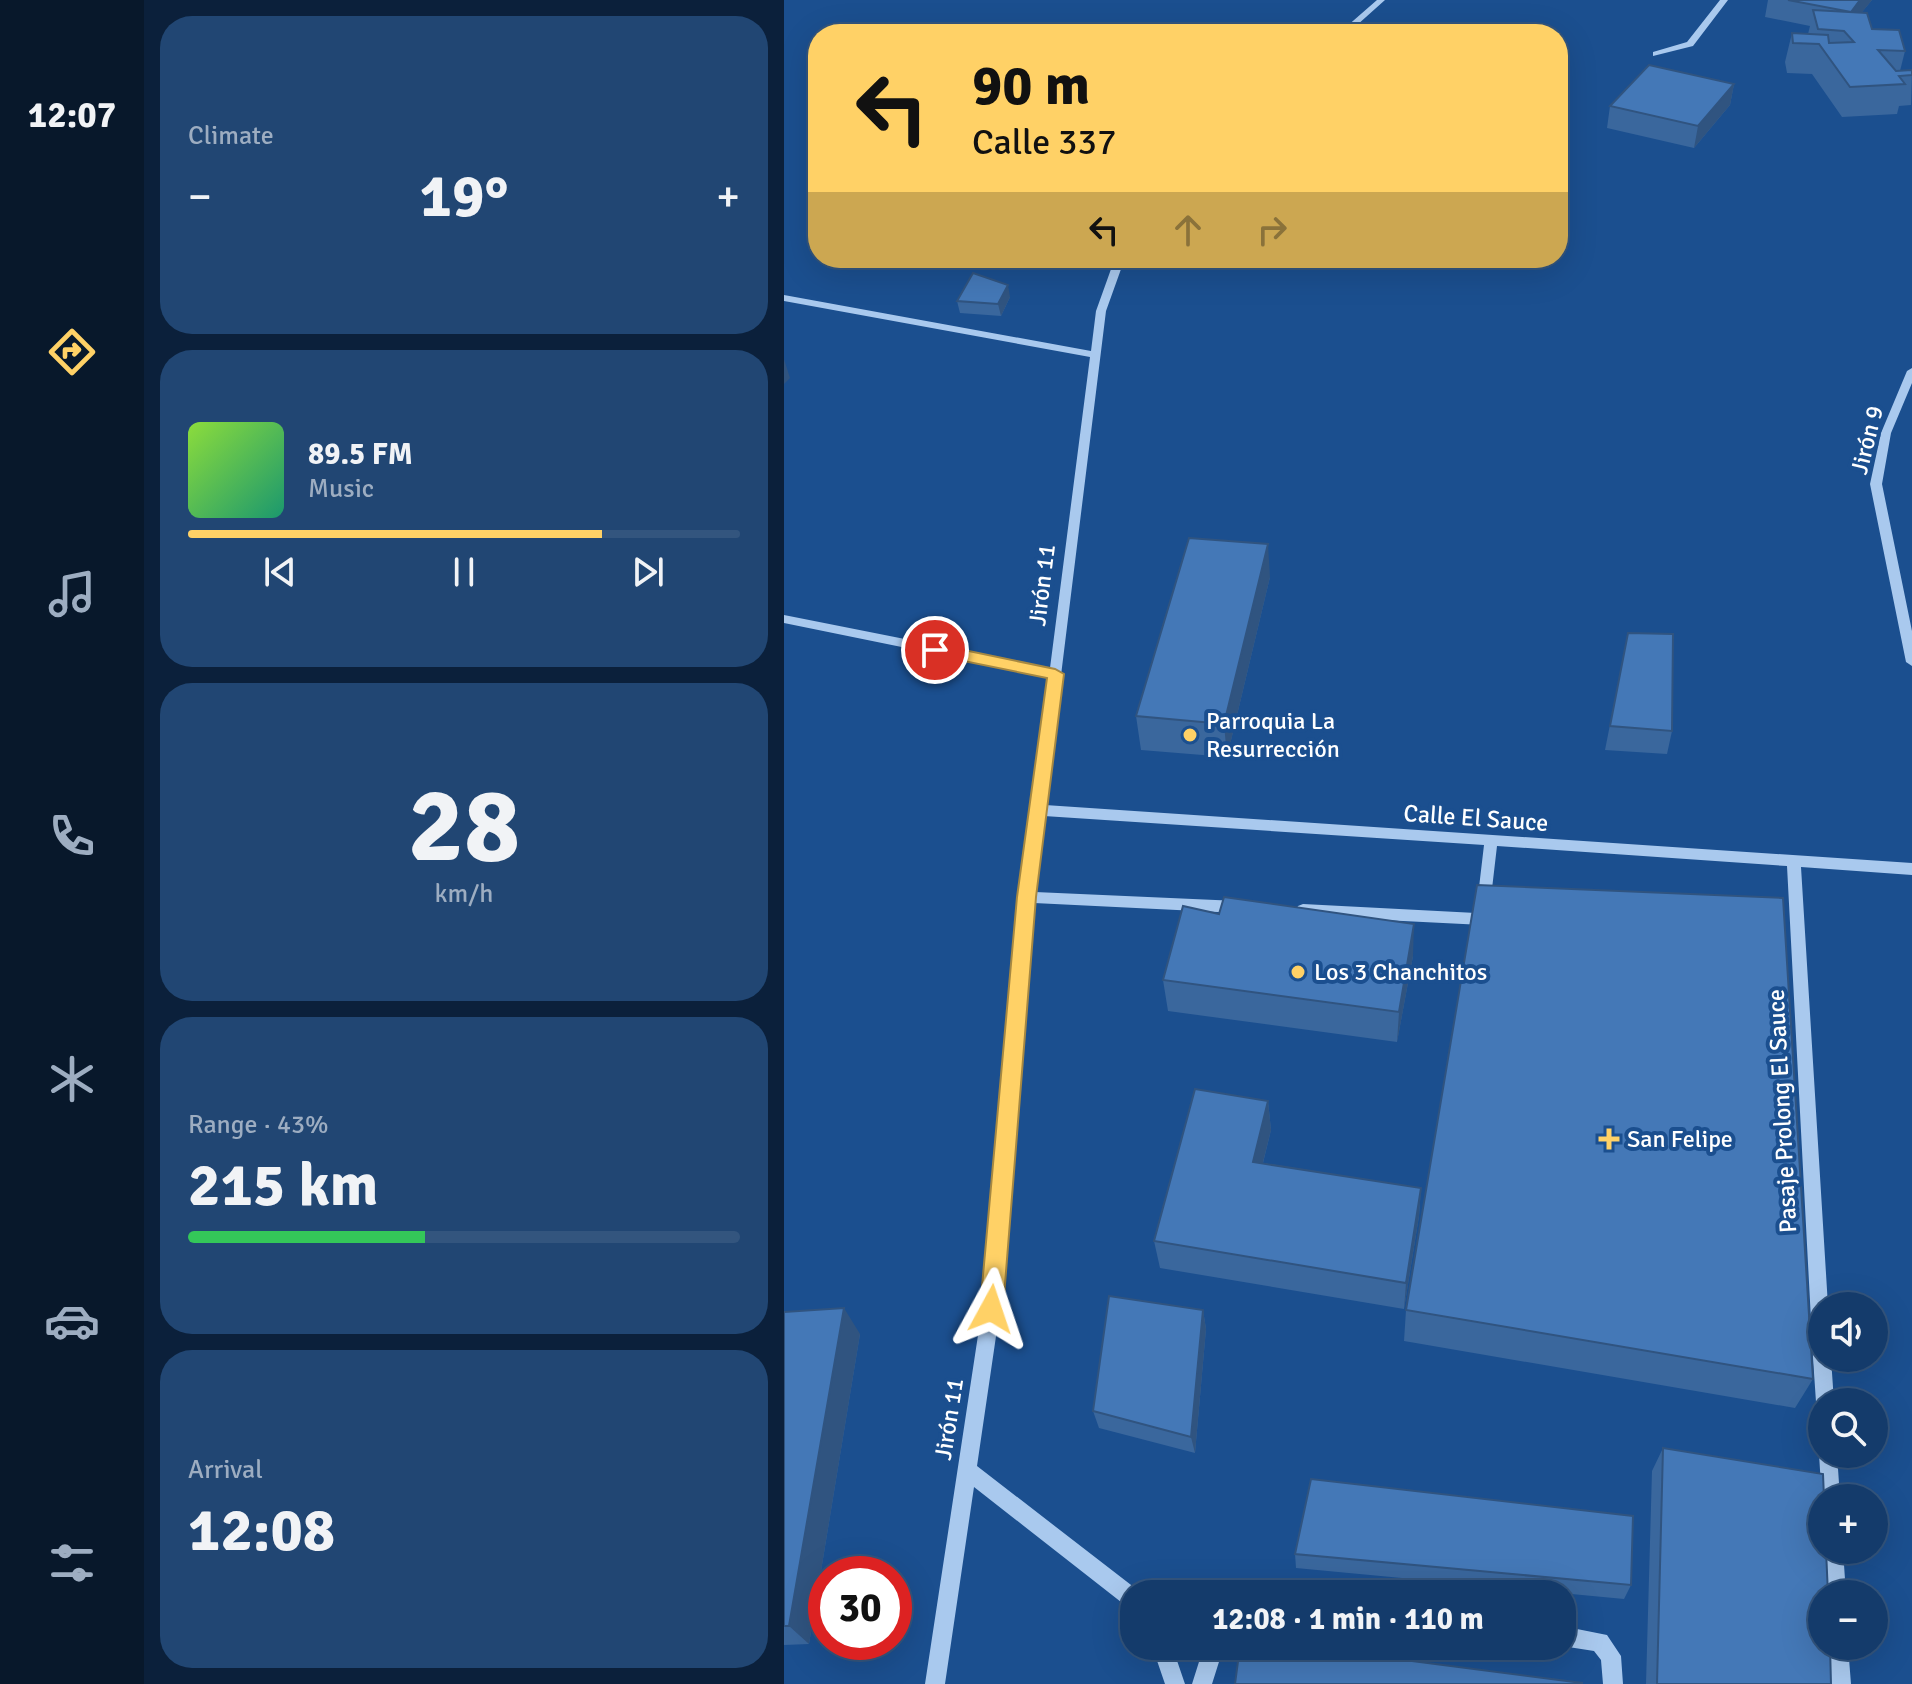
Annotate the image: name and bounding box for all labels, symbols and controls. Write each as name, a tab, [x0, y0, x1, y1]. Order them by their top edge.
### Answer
text: 90 m	[972, 51, 1090, 120]
icon: left	[840, 56, 944, 160]
text: 12:07	[28, 93, 116, 138]
text: Climate	[188, 120, 274, 152]
text: Calle 337	[972, 120, 1116, 165]
text: 19°	[420, 160, 508, 234]
text: −	[188, 170, 212, 224]
text: +	[716, 170, 740, 224]
icon: left	[1082, 208, 1126, 252]
icon: ahead	[1166, 208, 1210, 252]
icon: right	[1250, 208, 1294, 252]
icon: directions	[44, 324, 100, 380]
street label: Jirón 9	[1844, 403, 1890, 477]
text: 89.5 FM	[308, 436, 413, 473]
text: Music	[308, 473, 374, 505]
street label: Jirón 11	[1022, 542, 1062, 628]
icon: previous	[258, 550, 302, 594]
icon: pause	[442, 550, 486, 594]
icon: next	[626, 550, 670, 594]
icon: music	[44, 566, 100, 622]
pin	[901, 616, 969, 684]
icon: arrive	[913, 628, 957, 672]
place label: Parroquia La Resurrección	[1206, 706, 1340, 764]
marker: Parroquia La Resurrección	[1181, 726, 1199, 744]
text: 28	[408, 762, 520, 890]
street label: Calle El Sauce	[1403, 798, 1549, 838]
icon: phone	[44, 808, 100, 864]
text: km/h	[435, 878, 493, 910]
place label: Los 3 Chanchitos	[1314, 957, 1487, 987]
marker: Los 3 Chanchitos	[1289, 963, 1307, 981]
street label: Pasaje Prolong El Sauce	[1761, 988, 1803, 1234]
icon: climate	[44, 1051, 100, 1107]
text: Range · 43%	[188, 1109, 329, 1141]
place label: San Felipe	[1627, 1124, 1733, 1154]
marker: San Felipe	[1598, 1128, 1620, 1150]
text: 215 km	[188, 1149, 378, 1223]
position arrow	[949, 1267, 1033, 1351]
map controls	[1808, 1292, 1888, 1660]
button: sound	[1808, 1292, 1888, 1372]
icon: car	[44, 1293, 100, 1349]
street label: Jirón 11	[928, 1376, 970, 1462]
button: search	[1808, 1388, 1888, 1468]
text: Arrival	[188, 1454, 263, 1486]
button: +	[1808, 1484, 1888, 1564]
text: 12:08	[188, 1494, 335, 1568]
icon: filters	[44, 1535, 100, 1591]
speed limit sign: 30	[808, 1556, 912, 1660]
button: −	[1808, 1580, 1888, 1660]
text: 12:08 · 1 min · 110 m	[1212, 1601, 1484, 1638]

